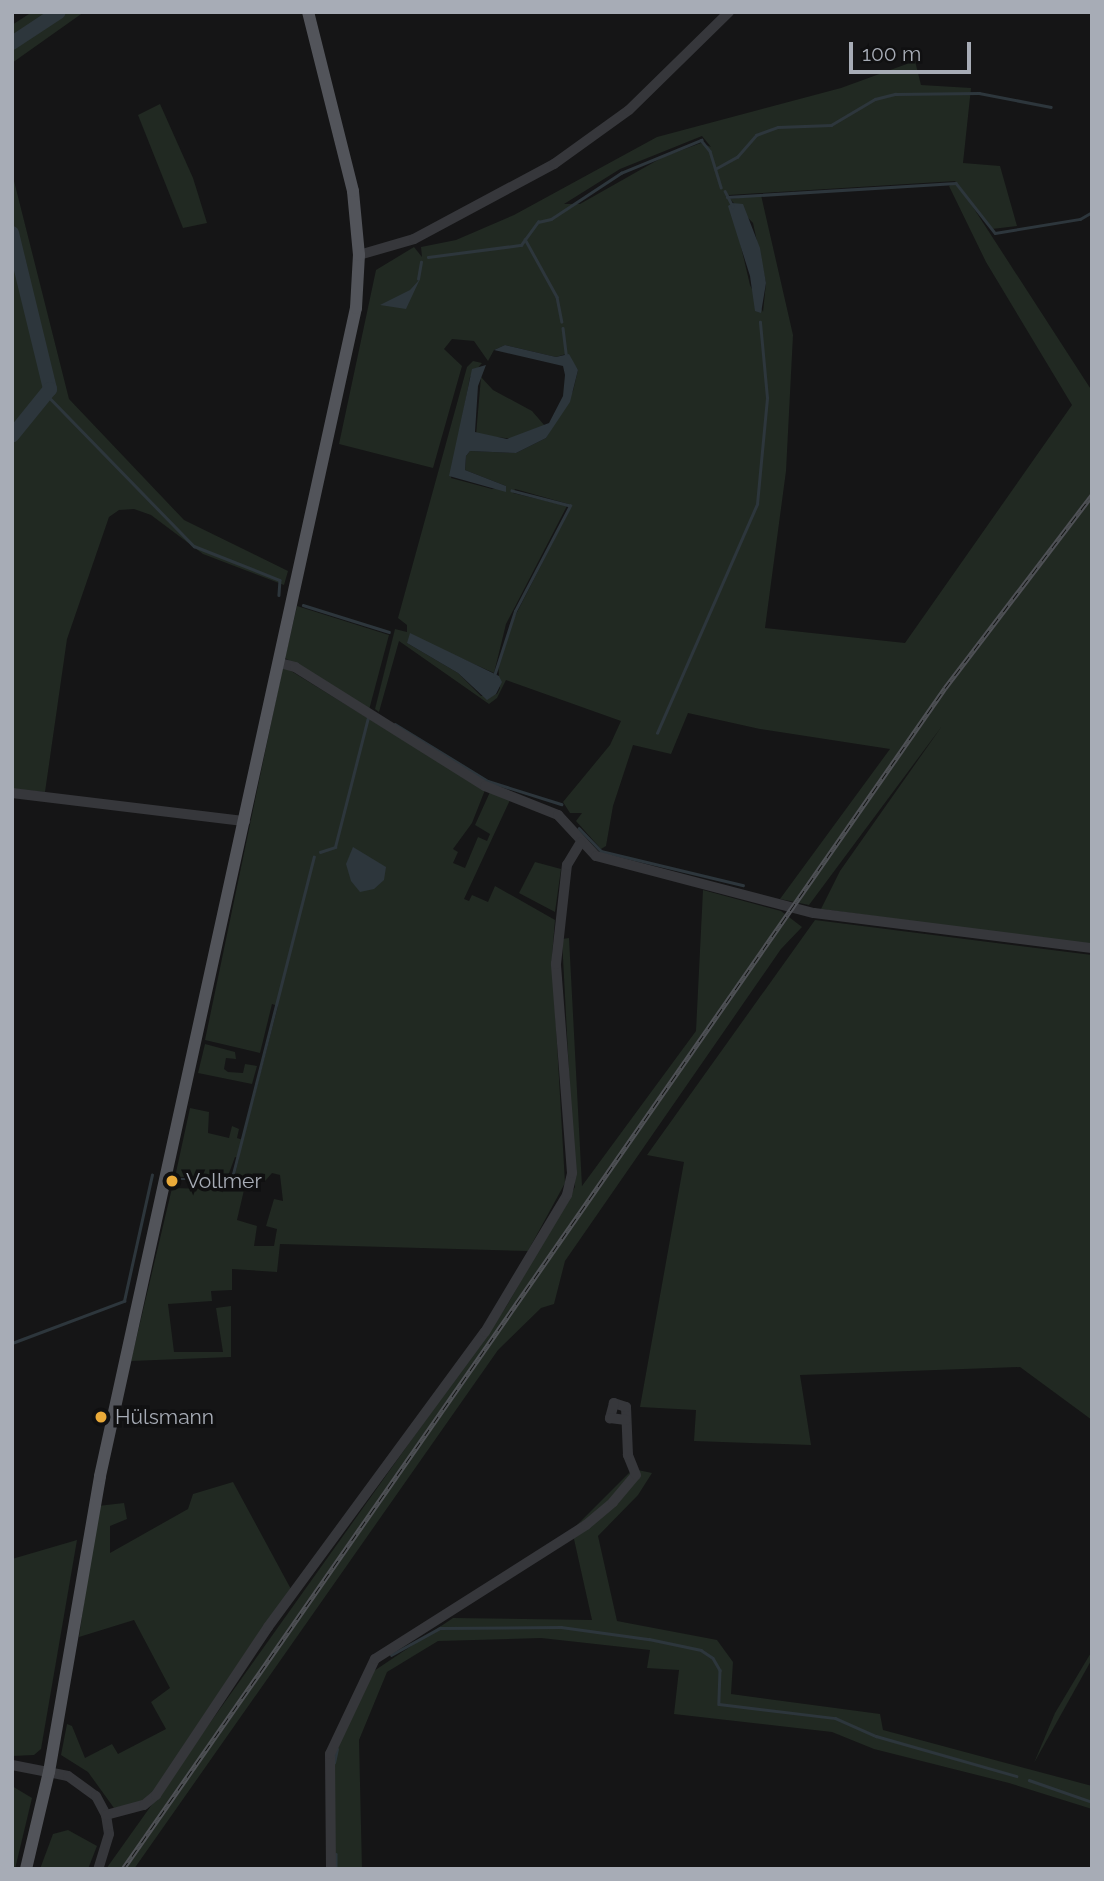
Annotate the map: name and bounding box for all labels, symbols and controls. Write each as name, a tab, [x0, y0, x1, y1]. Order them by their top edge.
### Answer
scale bar	[852, 28, 974, 72]
text: 100 m	[862, 41, 921, 66]
place label: Vollmer	[186, 1168, 262, 1194]
marker: Vollmer	[164, 1173, 180, 1189]
place label: Hülsmann	[115, 1404, 214, 1430]
marker: Hülsmann	[93, 1409, 109, 1425]

